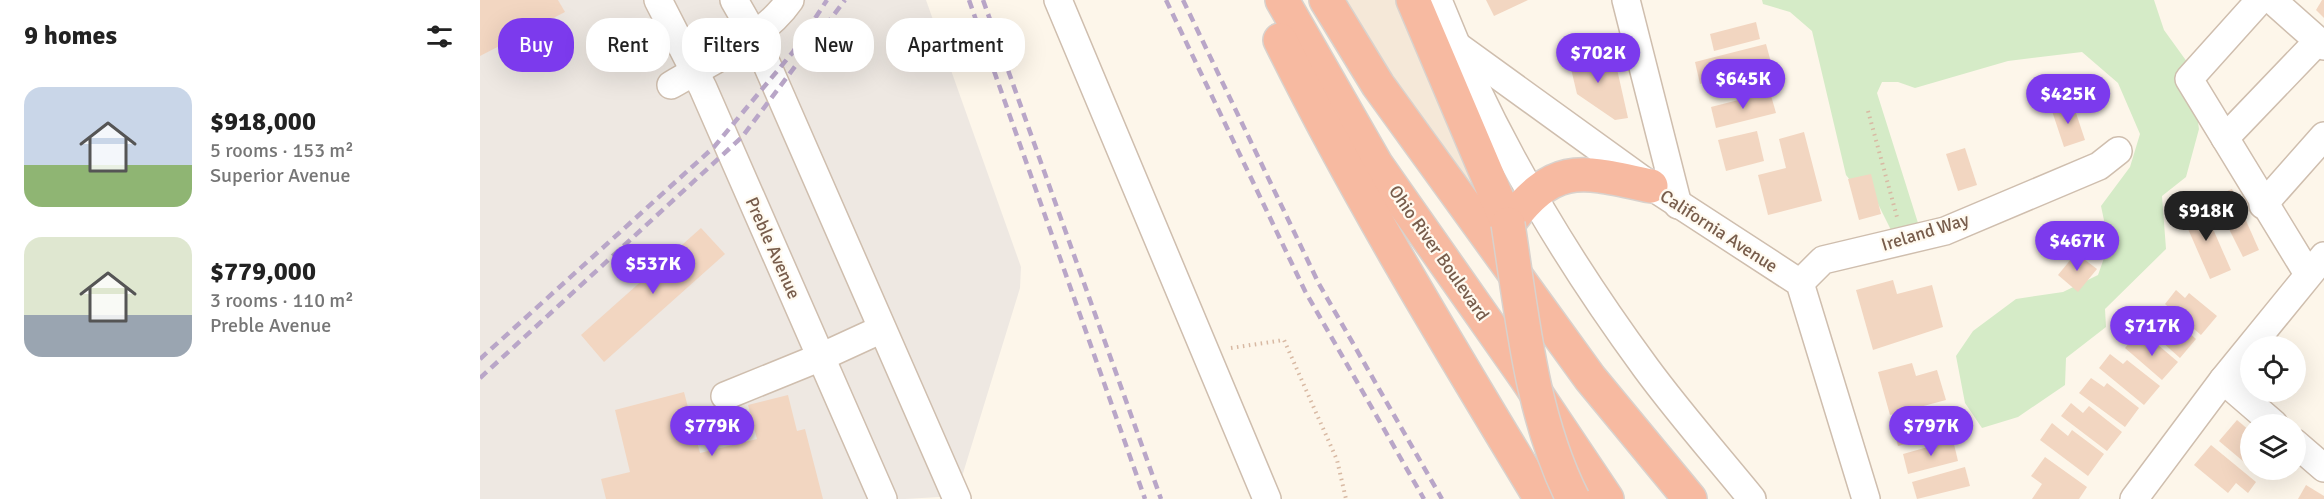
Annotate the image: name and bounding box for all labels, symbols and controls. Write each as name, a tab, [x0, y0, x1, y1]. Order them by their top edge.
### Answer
chip: Buy	[498, 18, 574, 72]
chip: Rent	[586, 18, 670, 72]
chip: Filters	[682, 18, 781, 72]
chip: New	[793, 18, 874, 72]
chip: Apartment	[886, 18, 1025, 72]
text: 9 homes	[24, 20, 117, 52]
icon: filters	[423, 20, 456, 53]
pin: $702K	[1556, 33, 1640, 84]
text: $702K	[1570, 40, 1626, 65]
pin: $645K	[1701, 59, 1785, 110]
text: $645K	[1715, 66, 1771, 91]
pin: $425K	[2026, 74, 2110, 125]
text: $425K	[2040, 81, 2096, 106]
text: $918,000	[210, 106, 316, 138]
icon: home	[72, 111, 144, 183]
text: 5 rooms · 153 m²	[210, 138, 354, 163]
text: Superior Avenue	[210, 163, 351, 188]
street label: Ohio River Boulevard	[1384, 181, 1494, 325]
street label: California Avenue	[1656, 185, 1782, 277]
pin: $918K	[2164, 191, 2248, 242]
street label: Preble Avenue	[741, 194, 805, 302]
text: $918K	[2178, 198, 2234, 223]
street label: Ireland Way	[1879, 208, 1972, 256]
pin: $467K	[2035, 221, 2119, 272]
text: $467K	[2049, 228, 2105, 253]
pin: $537K	[611, 244, 695, 295]
text: $537K	[625, 251, 681, 276]
text: $779,000	[210, 256, 316, 288]
icon: home	[72, 261, 144, 333]
text: 3 rooms · 110 m²	[210, 288, 354, 313]
pin: $717K	[2110, 306, 2194, 357]
text: Preble Avenue	[210, 313, 331, 338]
text: $717K	[2124, 313, 2180, 338]
map controls	[2240, 336, 2306, 480]
button: locate	[2240, 336, 2306, 402]
pin: $779K	[670, 406, 754, 457]
pin: $797K	[1889, 406, 1973, 457]
text: $779K	[684, 413, 740, 438]
text: $797K	[1903, 413, 1959, 438]
button: layers	[2240, 414, 2306, 480]

